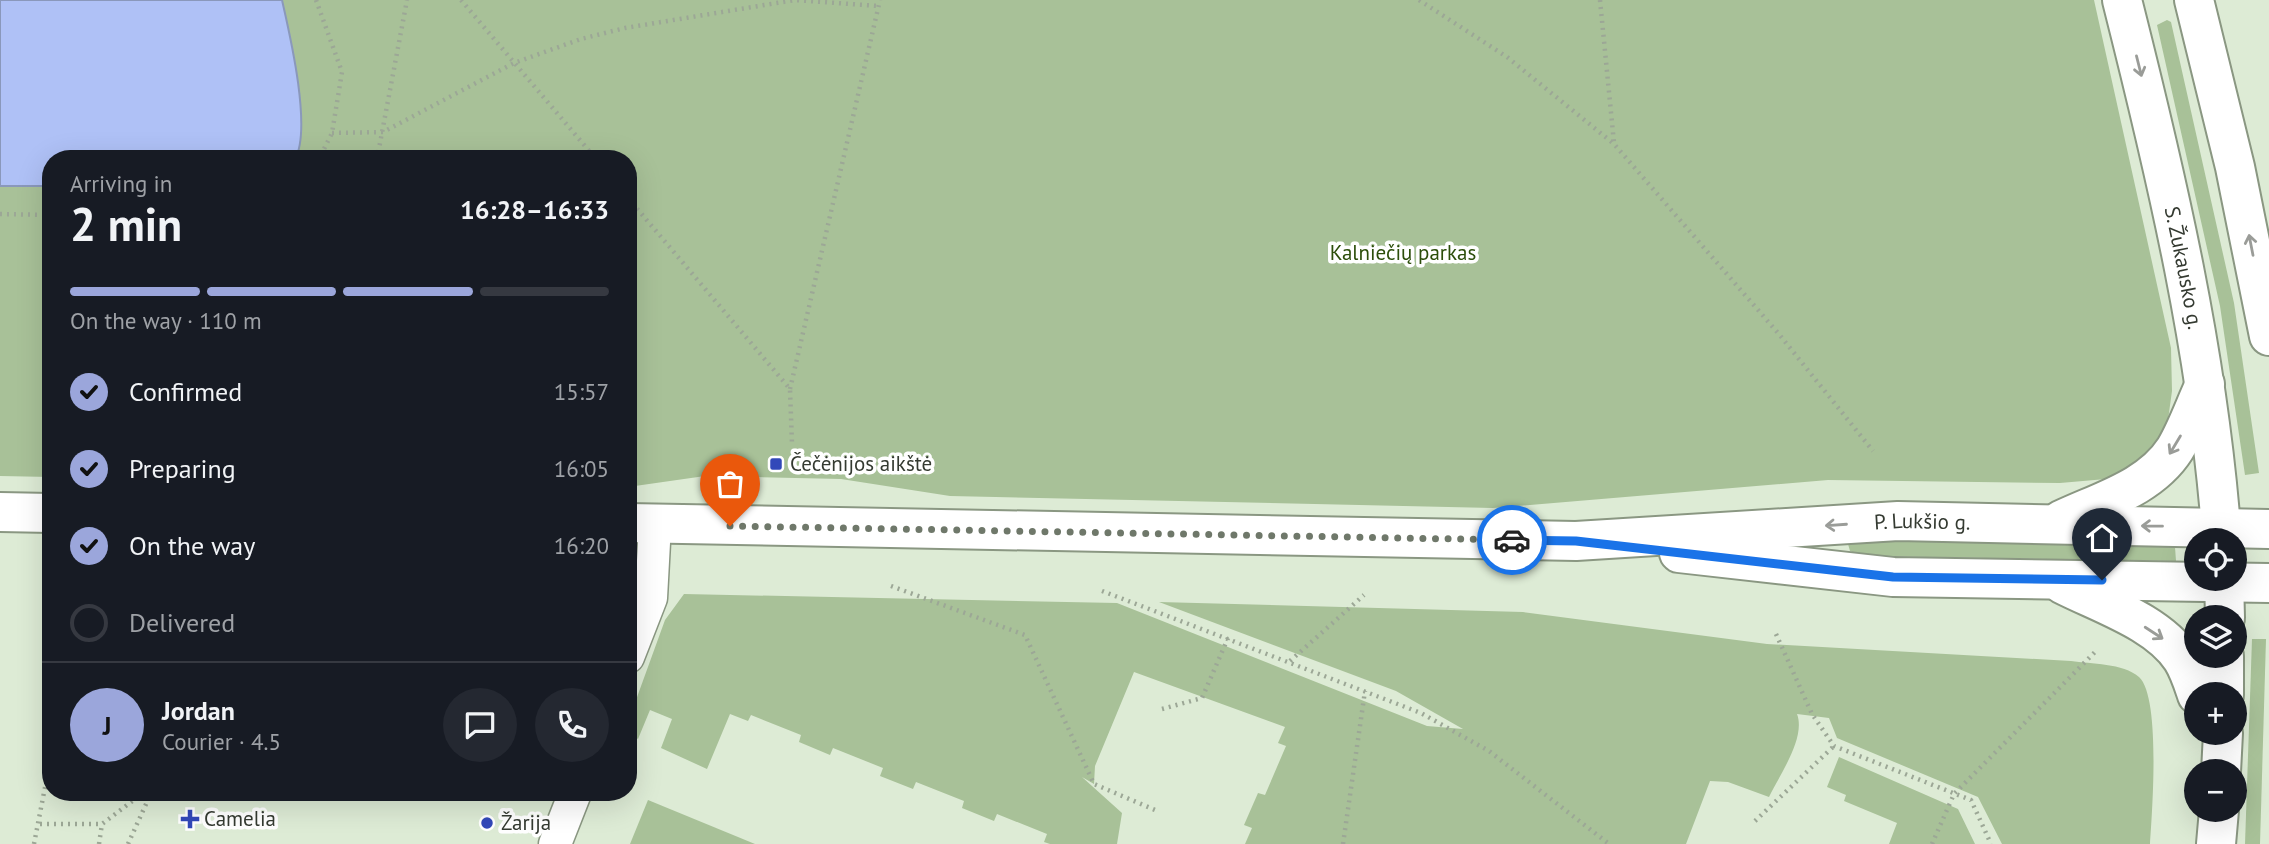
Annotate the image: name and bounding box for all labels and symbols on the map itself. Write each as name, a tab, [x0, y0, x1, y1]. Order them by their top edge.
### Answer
one-way arrow	[2133, 54, 2146, 77]
street label: S. Žukausko g.	[2159, 204, 2209, 331]
one-way arrow	[2243, 234, 2257, 257]
park label: Kalniečių parkas	[1330, 239, 1476, 266]
one-way arrow	[2168, 435, 2182, 455]
place label: Čečėnijos aikštė	[790, 450, 932, 477]
pin	[700, 454, 760, 526]
marker: Čečėnijos aikštė	[768, 456, 784, 472]
courier	[1477, 505, 1547, 575]
street label: P. Lukšio g.	[1873, 507, 1971, 536]
pin	[2072, 508, 2132, 580]
one-way arrow	[1825, 519, 1848, 532]
one-way arrow	[2141, 520, 2164, 533]
one-way arrow	[2144, 626, 2163, 641]
place label: Camelia	[204, 805, 276, 832]
place label: Žarija	[501, 809, 551, 836]
marker: Camelia	[182, 811, 198, 827]
marker: Žarija	[479, 815, 495, 831]

